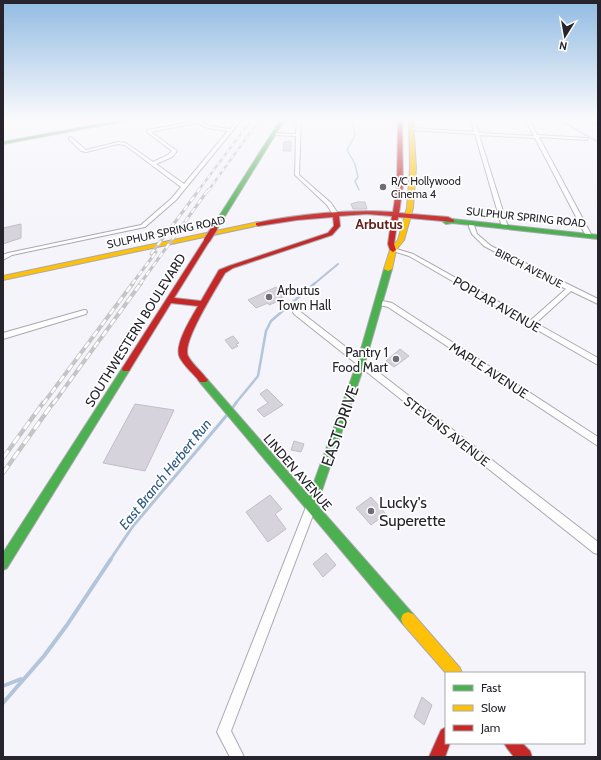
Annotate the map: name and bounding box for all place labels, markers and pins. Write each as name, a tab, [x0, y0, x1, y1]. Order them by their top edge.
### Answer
place label: R/C Hollywood Cinema 4	[391, 174, 461, 201]
marker: R/C Hollywood Cinema 4	[378, 182, 388, 192]
place label: Arbutus Town Hall	[277, 282, 331, 313]
marker: Arbutus Town Hall	[264, 292, 274, 302]
place label: Pantry 1 Food Mart	[332, 344, 389, 375]
marker: Pantry 1 Food Mart	[391, 354, 401, 364]
place label: Lucky's Superette	[379, 493, 446, 530]
marker: Lucky's Superette	[366, 506, 376, 516]

